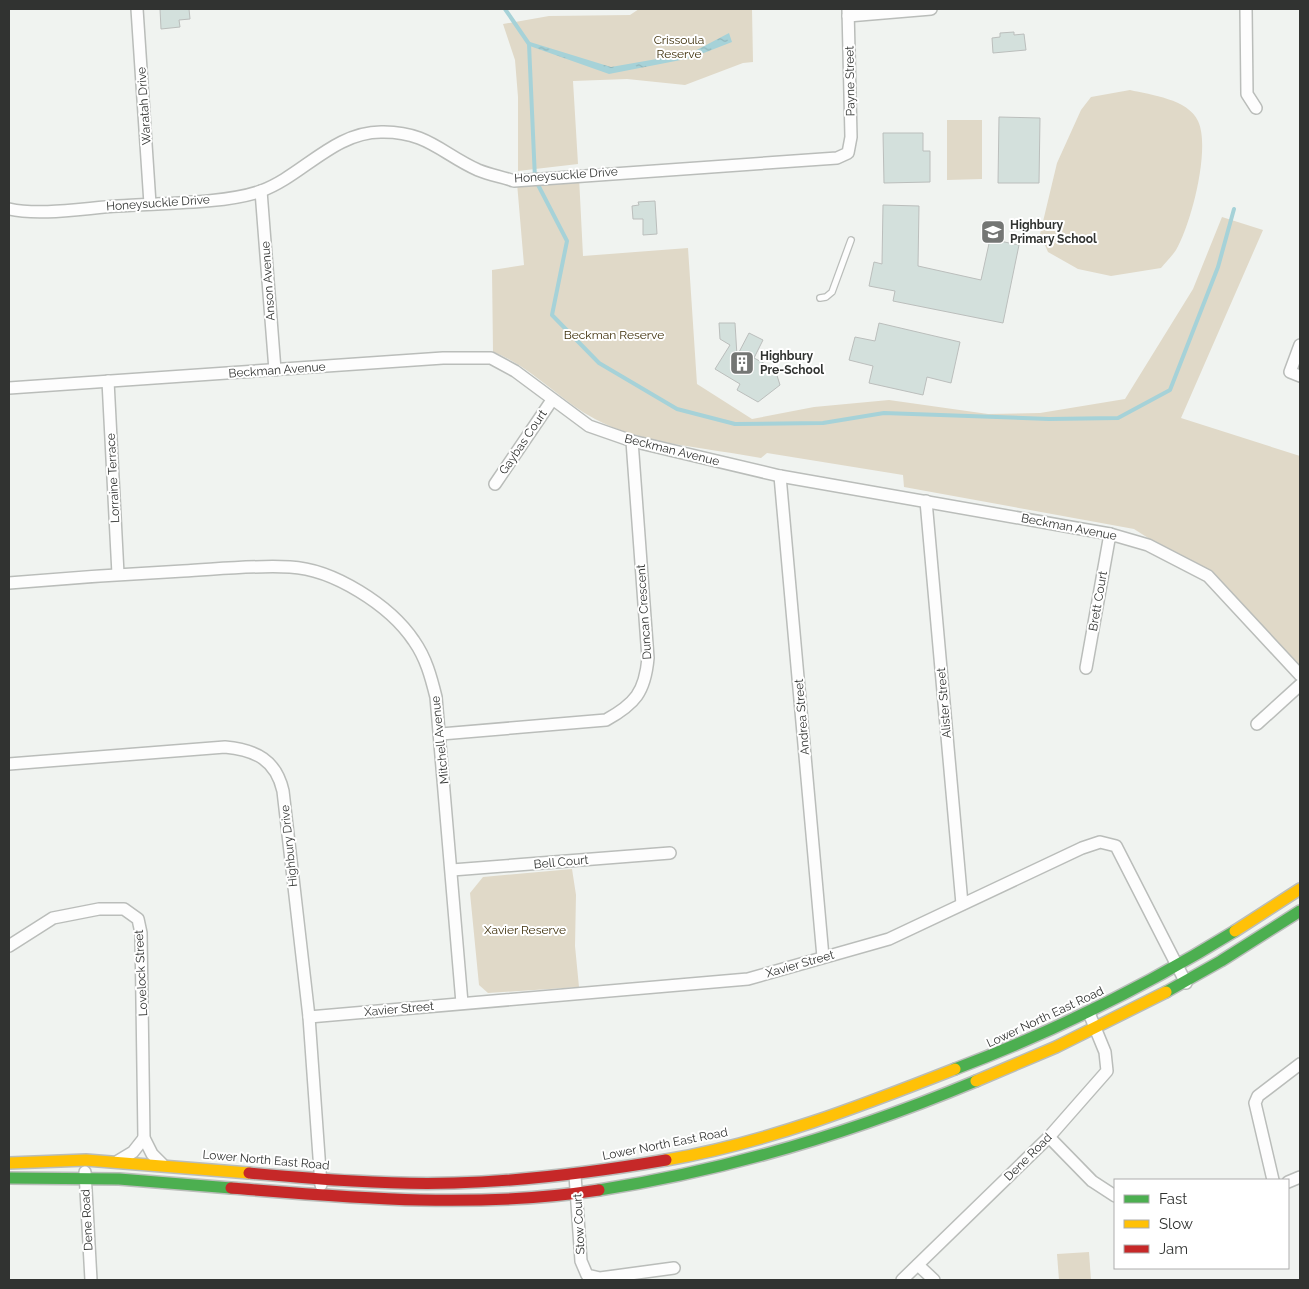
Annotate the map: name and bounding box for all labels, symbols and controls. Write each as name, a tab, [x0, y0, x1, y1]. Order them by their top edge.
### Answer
park label: Crissoula Reserve	[654, 33, 704, 61]
street label: Payne Street	[842, 46, 858, 116]
street label: Waratah Drive	[134, 66, 154, 146]
street label: Honeysuckle Drive	[514, 164, 618, 186]
street label: Honeysuckle Drive	[106, 192, 210, 214]
place label: Highbury Primary School	[1010, 218, 1097, 246]
school or university icon: Highbury Primary School	[980, 219, 1006, 245]
street label: Anson Avenue	[258, 241, 278, 321]
park label: Beckman Reserve	[564, 328, 664, 342]
place label: Highbury Pre-School	[760, 349, 824, 377]
building icon: Highbury Pre-School	[729, 350, 755, 376]
street label: Beckman Avenue	[228, 360, 326, 380]
street label: Gaybas Court	[496, 407, 550, 477]
street label: Beckman Avenue	[623, 431, 721, 469]
street label: Lorraine Terrace	[104, 433, 122, 523]
street label: Beckman Avenue	[1020, 511, 1118, 543]
street label: Duncan Crescent	[634, 564, 654, 660]
street label: Brett Court	[1086, 570, 1110, 632]
street label: Alister Street	[934, 667, 954, 739]
street label: Andrea Street	[792, 678, 812, 756]
street label: Mitchell Avenue	[428, 695, 452, 785]
street label: Highbury Drive	[278, 804, 300, 888]
street label: Bell Court	[533, 853, 589, 871]
park label: Xavier Reserve	[484, 923, 566, 937]
street label: Lovelock Street	[132, 929, 150, 1017]
street label: Xavier Street	[764, 948, 836, 980]
street label: Lower North East Road	[984, 984, 1106, 1050]
street label: Xavier Street	[363, 999, 435, 1019]
street label: Lower North East Road	[601, 1125, 729, 1163]
street label: Dene Road	[1001, 1130, 1055, 1184]
street label: Lower North East Road	[202, 1147, 330, 1173]
legend	[1114, 1179, 1289, 1269]
street label: Dene Road	[78, 1189, 96, 1251]
text: Fast	[1159, 1190, 1187, 1208]
street label: Stow Court	[570, 1193, 588, 1255]
text: Slow	[1159, 1215, 1193, 1233]
text: Jam	[1159, 1240, 1188, 1258]

